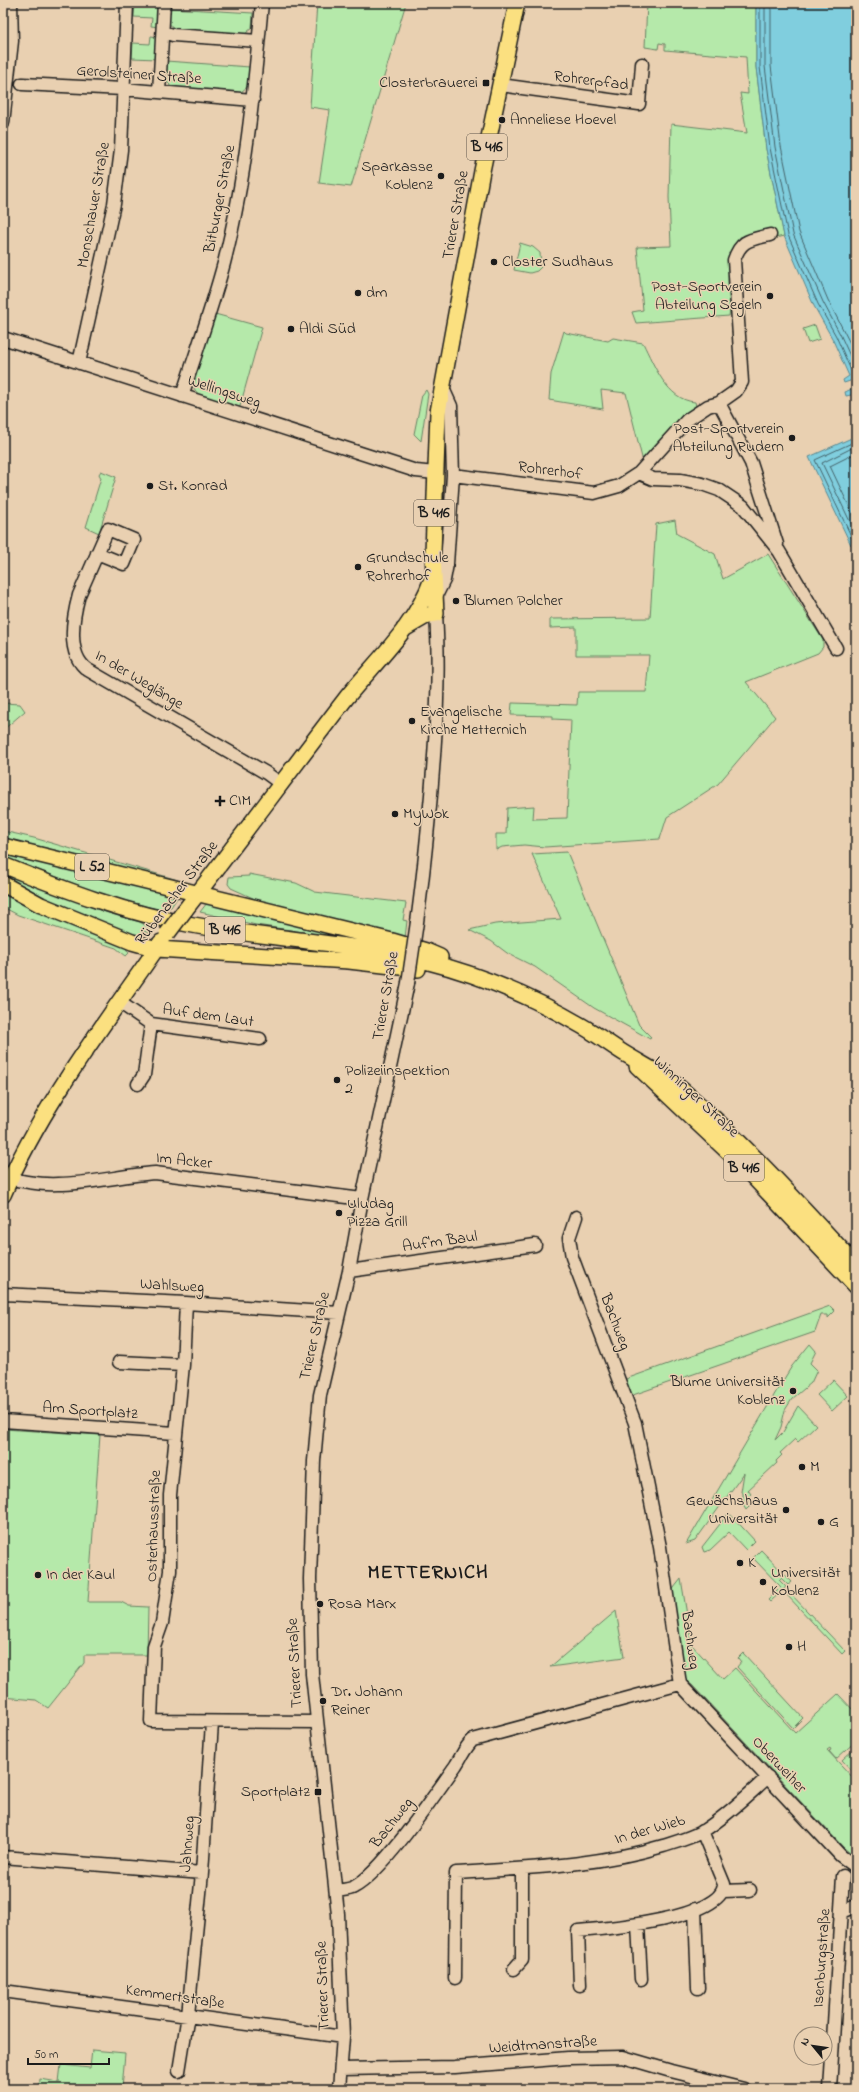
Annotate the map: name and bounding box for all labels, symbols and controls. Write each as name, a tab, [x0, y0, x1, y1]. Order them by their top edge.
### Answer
street label: Gerolsteiner Straße	[76, 59, 203, 91]
street label: Rohrerpfad	[552, 65, 630, 97]
place label: Closterbrauerei	[379, 71, 478, 95]
marker: Closterbrauerei	[481, 78, 491, 88]
place label: Anneliese Hoevel	[510, 108, 616, 132]
marker: Anneliese Hoevel	[497, 115, 507, 125]
road number: B 416	[467, 134, 507, 160]
street label: Monschauer Straße	[71, 139, 117, 270]
street label: Bitburger Straße	[198, 142, 242, 256]
place label: Sparkasse Koblenz	[361, 155, 434, 197]
street label: Trierer Straße	[436, 168, 476, 261]
marker: Sparkasse Koblenz	[436, 171, 446, 181]
place label: Closter Sudhaus	[502, 250, 613, 274]
marker: Closter Sudhaus	[489, 257, 499, 267]
place label: Post-Sportverein Abteilung Segeln	[652, 275, 762, 317]
place label: dm	[366, 281, 387, 305]
marker: dm	[353, 288, 363, 298]
marker: Post-Sportverein Abteilung Segeln	[765, 291, 775, 301]
place label: Aldi Süd	[299, 317, 356, 341]
marker: Aldi Süd	[286, 324, 296, 334]
street label: Wellingsweg	[184, 369, 264, 415]
place label: Post-Sportverein Abteilung Rudern	[672, 417, 784, 459]
marker: Post-Sportverein Abteilung Rudern	[787, 433, 797, 443]
street label: Rohrerhof	[516, 455, 584, 487]
place label: St. Konrad	[158, 474, 227, 498]
marker: St. Konrad	[145, 481, 155, 491]
road number: B 416	[414, 500, 454, 526]
place label: Grundschule Rohrerhof	[366, 546, 450, 588]
marker: Grundschule Rohrerhof	[353, 562, 363, 572]
place label: Blumen Polcher	[463, 589, 563, 613]
marker: Blumen Polcher	[451, 596, 461, 606]
street label: In der Weglänge	[90, 644, 189, 716]
place label: Evangelische Kirche Metternich	[420, 700, 527, 742]
marker: Evangelische Kirche Metternich	[407, 716, 417, 726]
place label: CIM	[229, 789, 251, 813]
marker: CIM	[214, 795, 226, 807]
place label: MyWok	[403, 802, 450, 826]
marker: MyWok	[390, 809, 400, 819]
street label: Rübenacher Straße	[130, 835, 225, 950]
road number: L 52	[75, 854, 109, 880]
road number: B 416	[205, 917, 245, 943]
street label: Trierer Straße	[366, 949, 406, 1042]
street label: Auf dem Laut	[161, 998, 256, 1034]
street label: Winninger Straße	[647, 1050, 745, 1144]
place label: Polizeiinspektion 2	[345, 1059, 450, 1101]
marker: Polizeiinspektion 2	[332, 1075, 342, 1085]
street label: Im Acker	[155, 1146, 213, 1176]
road number: B 416	[724, 1155, 764, 1181]
place label: Uludag Pizza Grill	[347, 1192, 408, 1234]
marker: Uludag Pizza Grill	[334, 1208, 344, 1218]
street label: Auf'm Baul	[401, 1225, 479, 1259]
street label: Wahlsweg	[139, 1272, 205, 1300]
street label: Trierer Straße	[293, 1289, 337, 1383]
street label: Bachweg	[593, 1289, 637, 1354]
place label: Blume Universität Koblenz	[669, 1370, 786, 1412]
marker: Blume Universität Koblenz	[788, 1386, 798, 1396]
street label: Am Sportplatz	[42, 1396, 139, 1426]
place label: M	[810, 1455, 820, 1479]
marker: M	[797, 1462, 807, 1472]
street label: Osterhausstraße	[140, 1469, 168, 1583]
place label: Gewächshaus Universität	[686, 1489, 779, 1531]
marker: Gewächshaus Universität	[781, 1505, 791, 1515]
place label: G	[829, 1510, 839, 1534]
marker: G	[816, 1517, 826, 1527]
place label: K	[748, 1551, 756, 1575]
marker: K	[735, 1558, 745, 1568]
district label: METTERNICH	[367, 1559, 489, 1588]
place label: Universität Koblenz	[771, 1561, 841, 1603]
place label: In der Kaul	[46, 1563, 115, 1587]
marker: In der Kaul	[33, 1570, 43, 1580]
marker: Universität Koblenz	[758, 1577, 768, 1587]
place label: Rosa Marx	[328, 1592, 396, 1616]
marker: Rosa Marx	[315, 1599, 325, 1609]
street label: Bachweg	[674, 1608, 706, 1671]
street label: Trierer Straße	[281, 1617, 309, 1709]
place label: H	[797, 1635, 806, 1659]
marker: H	[784, 1642, 794, 1652]
place label: Dr. Johann Reiner	[330, 1680, 403, 1722]
marker: Dr. Johann Reiner	[318, 1696, 328, 1706]
street label: Oberweiher	[746, 1731, 812, 1799]
place label: Sportplatz	[241, 1780, 310, 1804]
marker: Sportplatz	[313, 1787, 323, 1797]
street label: Bachweg	[364, 1792, 420, 1854]
street label: In der Wieb	[612, 1808, 689, 1852]
street label: Jahnweg	[174, 1815, 202, 1873]
street label: Isenburgstraße	[807, 1907, 837, 2008]
street label: Trierer Straße	[309, 1940, 337, 2031]
street label: Kemmertstraße	[124, 1978, 227, 2016]
north arrow	[793, 2026, 833, 2066]
street label: Weidtmanstraße	[488, 2029, 599, 2061]
text: N	[796, 2035, 814, 2049]
scale bar	[28, 2040, 109, 2066]
text: 50 m	[34, 2046, 58, 2064]

